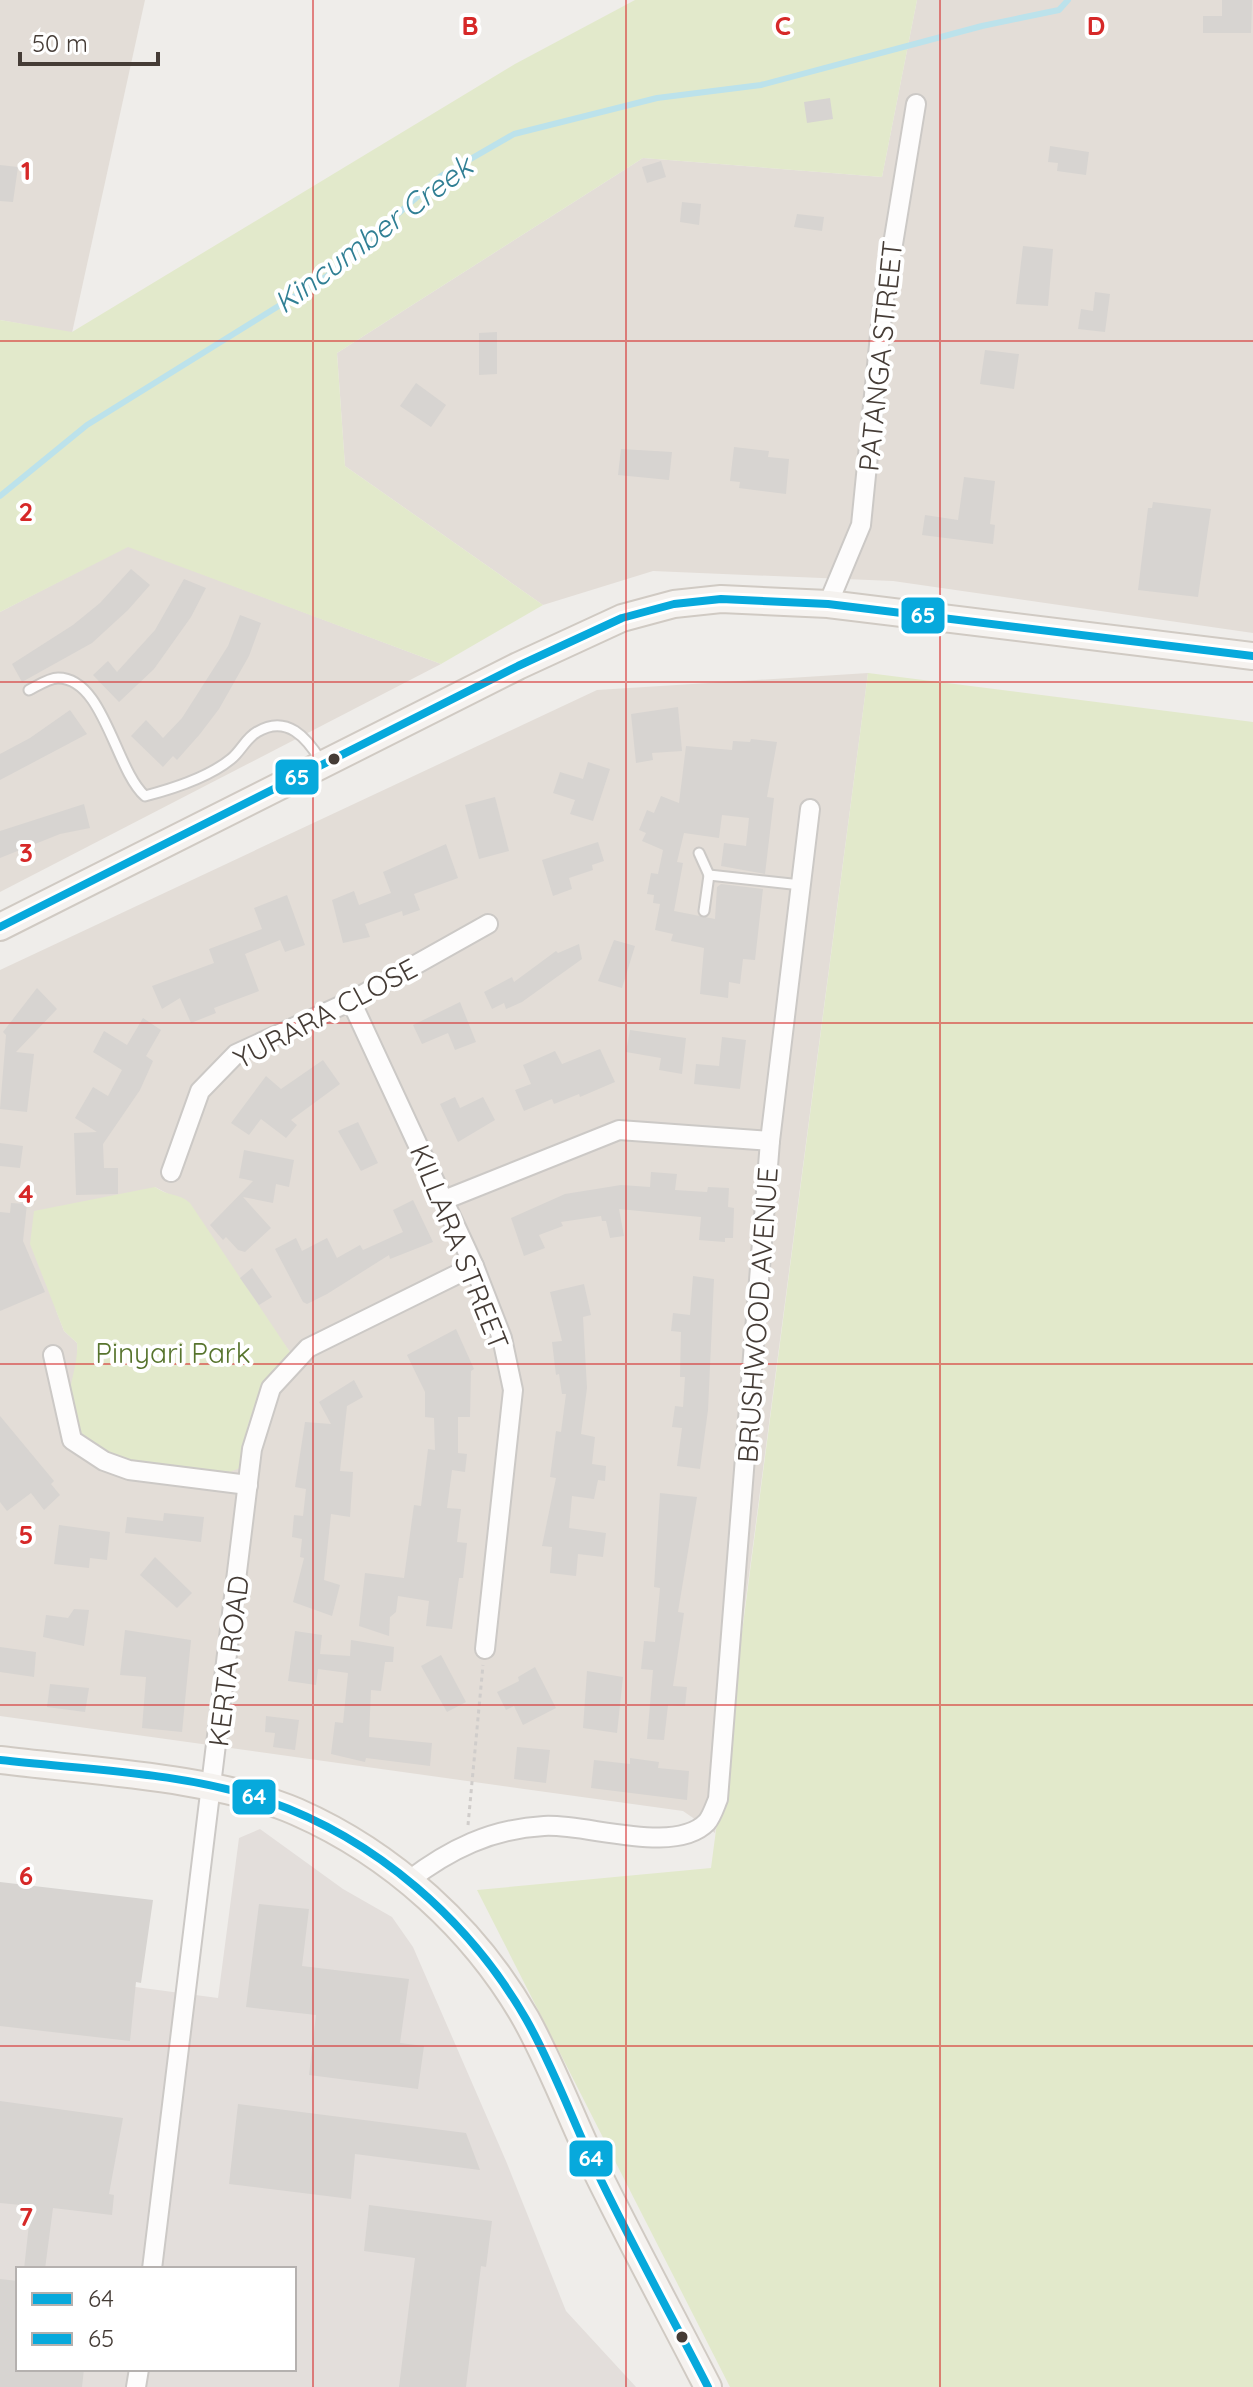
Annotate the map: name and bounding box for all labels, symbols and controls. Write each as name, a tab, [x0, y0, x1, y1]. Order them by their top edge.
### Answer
text: B	[461, 9, 479, 42]
text: C	[775, 9, 791, 42]
text: D	[1087, 9, 1105, 42]
scale bar	[20, 16, 158, 66]
text: 50 m	[32, 28, 88, 58]
water label: Kincumber Creek	[266, 145, 482, 321]
text: 1	[21, 154, 31, 187]
street label: PATANGA STREET	[850, 239, 910, 473]
text: 2	[19, 495, 33, 528]
line badge: 65	[900, 596, 946, 635]
text: 65	[911, 601, 935, 629]
unlabelled marker	[326, 751, 342, 767]
line badge: 65	[274, 758, 320, 796]
text: 65	[285, 763, 309, 791]
text: 3	[19, 836, 33, 869]
street label: YURARA CLOSE	[227, 950, 423, 1076]
street label: KILLARA STREET	[403, 1139, 517, 1355]
street label: BRUSHWOOD AVENUE	[729, 1166, 785, 1464]
text: 4	[18, 1177, 34, 1210]
park label: Pinyari Park	[95, 1335, 251, 1370]
text: 5	[19, 1518, 33, 1551]
street label: KERTA ROAD	[200, 1573, 256, 1749]
line badge: 64	[231, 1778, 277, 1816]
text: 64	[241, 1782, 267, 1810]
text: 6	[19, 1859, 33, 1892]
line badge: 64	[568, 2139, 614, 2178]
text: 64	[578, 2144, 604, 2172]
text: 7	[19, 2200, 33, 2233]
legend	[16, 2267, 296, 2371]
text: 64	[88, 2283, 114, 2313]
text: 65	[88, 2323, 114, 2353]
unlabelled marker	[674, 2329, 690, 2345]

